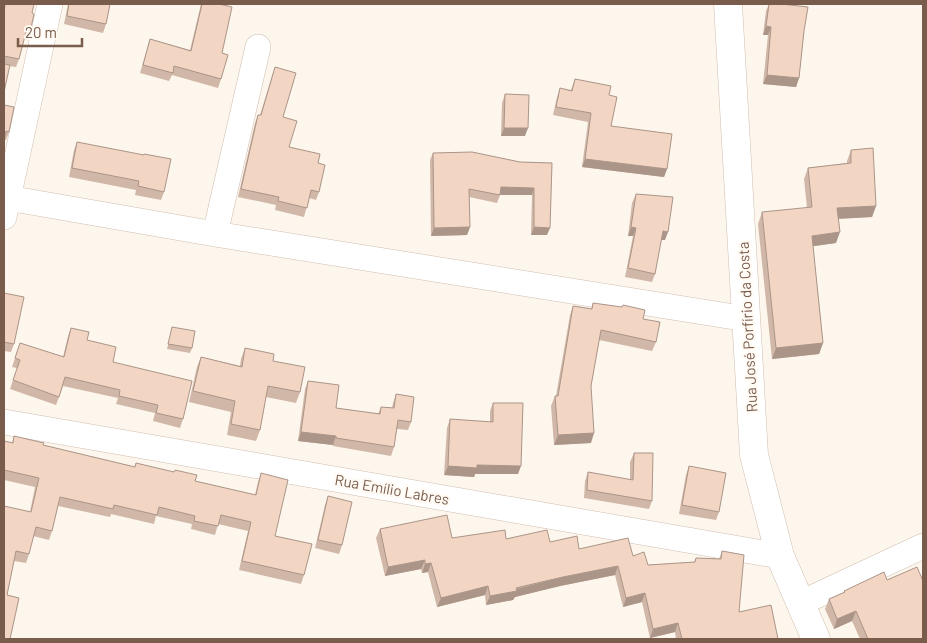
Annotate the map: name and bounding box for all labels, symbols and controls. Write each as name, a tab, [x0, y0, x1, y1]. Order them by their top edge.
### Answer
scale bar	[18, 15, 81, 47]
text: 20 m	[25, 23, 57, 41]
street label: Rua José Porfírio da Costa	[734, 241, 760, 413]
street label: Rua Emílio Labres	[333, 470, 451, 508]

